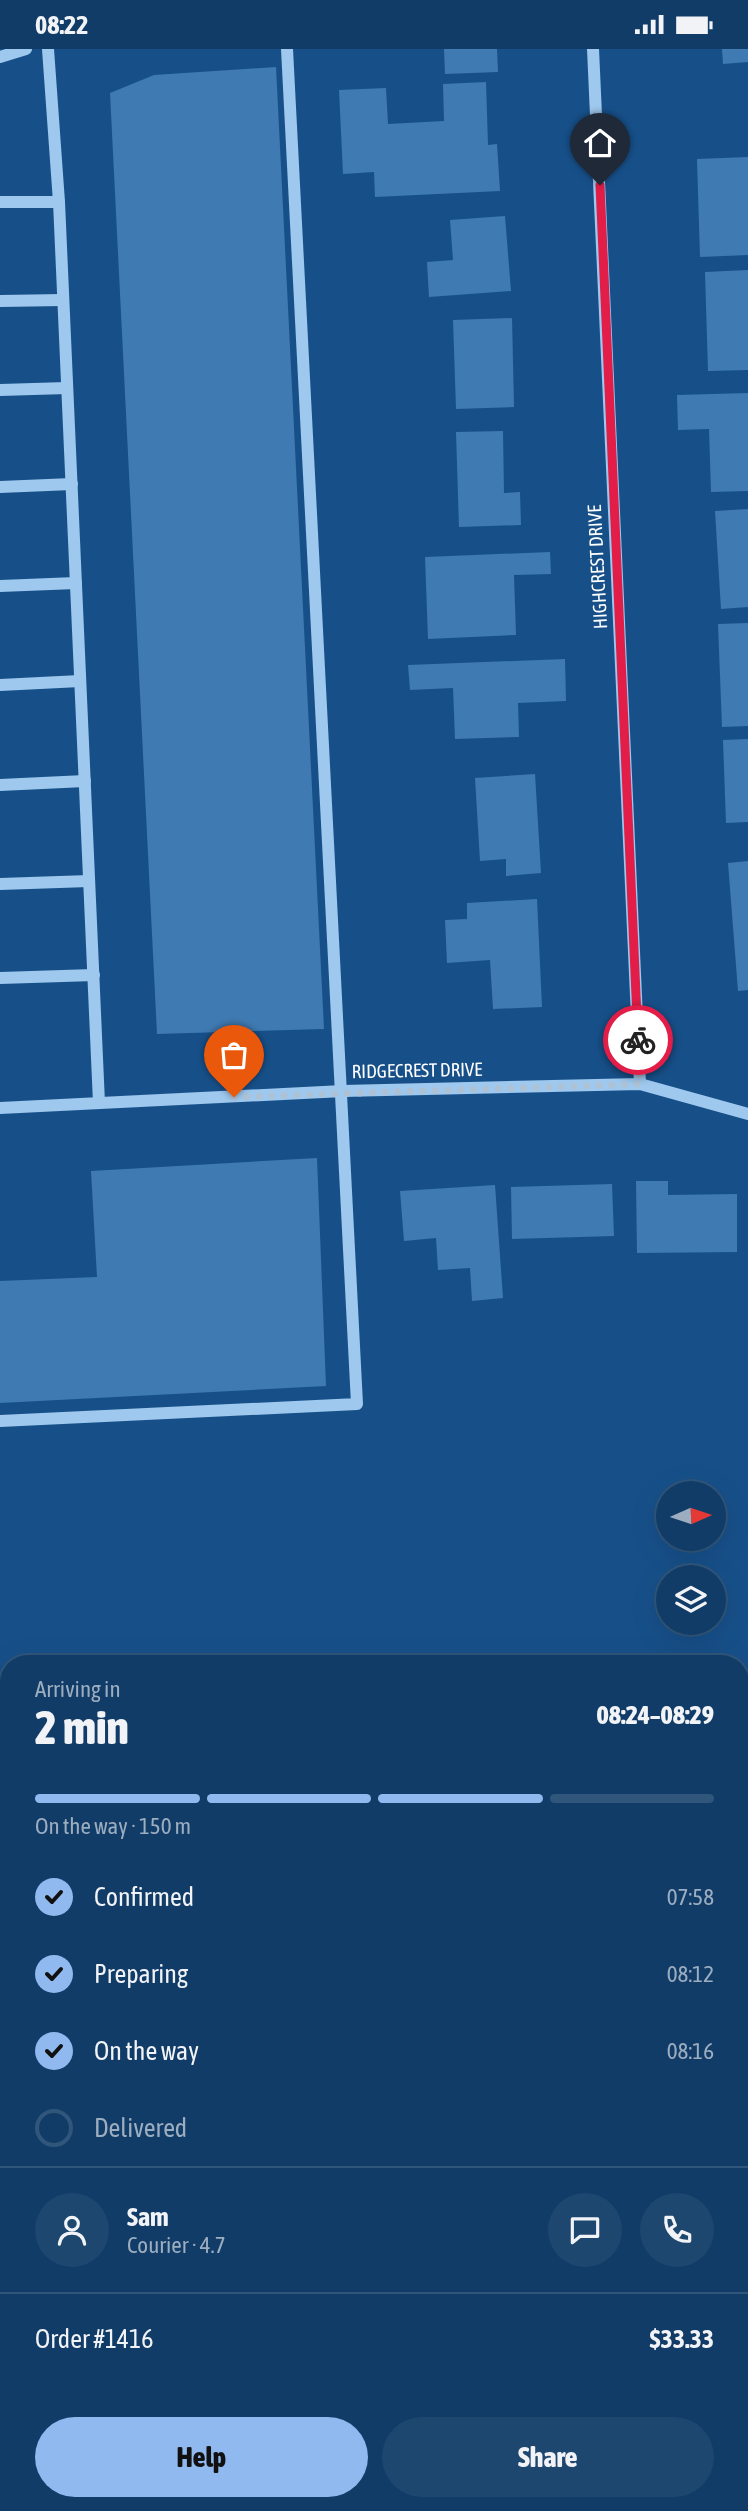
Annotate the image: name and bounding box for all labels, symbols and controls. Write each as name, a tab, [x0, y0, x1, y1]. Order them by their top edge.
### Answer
text: 08:22	[35, 10, 89, 40]
pin	[570, 113, 630, 185]
icon: home	[581, 124, 619, 162]
street label: HIGHCREST DRIVE	[583, 504, 611, 630]
courier	[603, 1005, 673, 1075]
icon: bike	[619, 1021, 657, 1059]
pin	[204, 1025, 264, 1097]
icon: bag	[215, 1036, 253, 1074]
street label: RIDGECREST DRIVE	[352, 1058, 482, 1082]
north arrow	[656, 1481, 726, 1551]
map controls	[656, 1481, 726, 1635]
button: layers	[656, 1565, 726, 1635]
text: Arriving in	[35, 1676, 121, 1702]
text: 08:24–08:29	[597, 1700, 714, 1730]
text: 2 min	[35, 1701, 129, 1754]
text: On the way · 150 m	[35, 1813, 191, 1839]
icon: check	[35, 1878, 73, 1916]
text: Confirmed	[94, 1882, 194, 1912]
text: 07:58	[667, 1884, 714, 1910]
icon: check	[35, 1955, 73, 1993]
text: Preparing	[94, 1959, 188, 1989]
text: 08:12	[667, 1961, 714, 1987]
icon: check	[35, 2032, 73, 2070]
text: On the way	[94, 2036, 199, 2066]
text: 08:16	[667, 2038, 714, 2064]
text: Delivered	[94, 2113, 187, 2143]
button: person	[35, 2193, 109, 2267]
button: chat	[548, 2193, 622, 2267]
button: phone	[640, 2193, 714, 2267]
text: Sam	[127, 2202, 169, 2232]
text: Courier · 4.7	[127, 2232, 226, 2258]
text: Order #1416	[35, 2324, 154, 2354]
text: $33.33	[650, 2324, 714, 2354]
button: Help	[35, 2417, 368, 2497]
button: Share	[382, 2417, 714, 2497]

